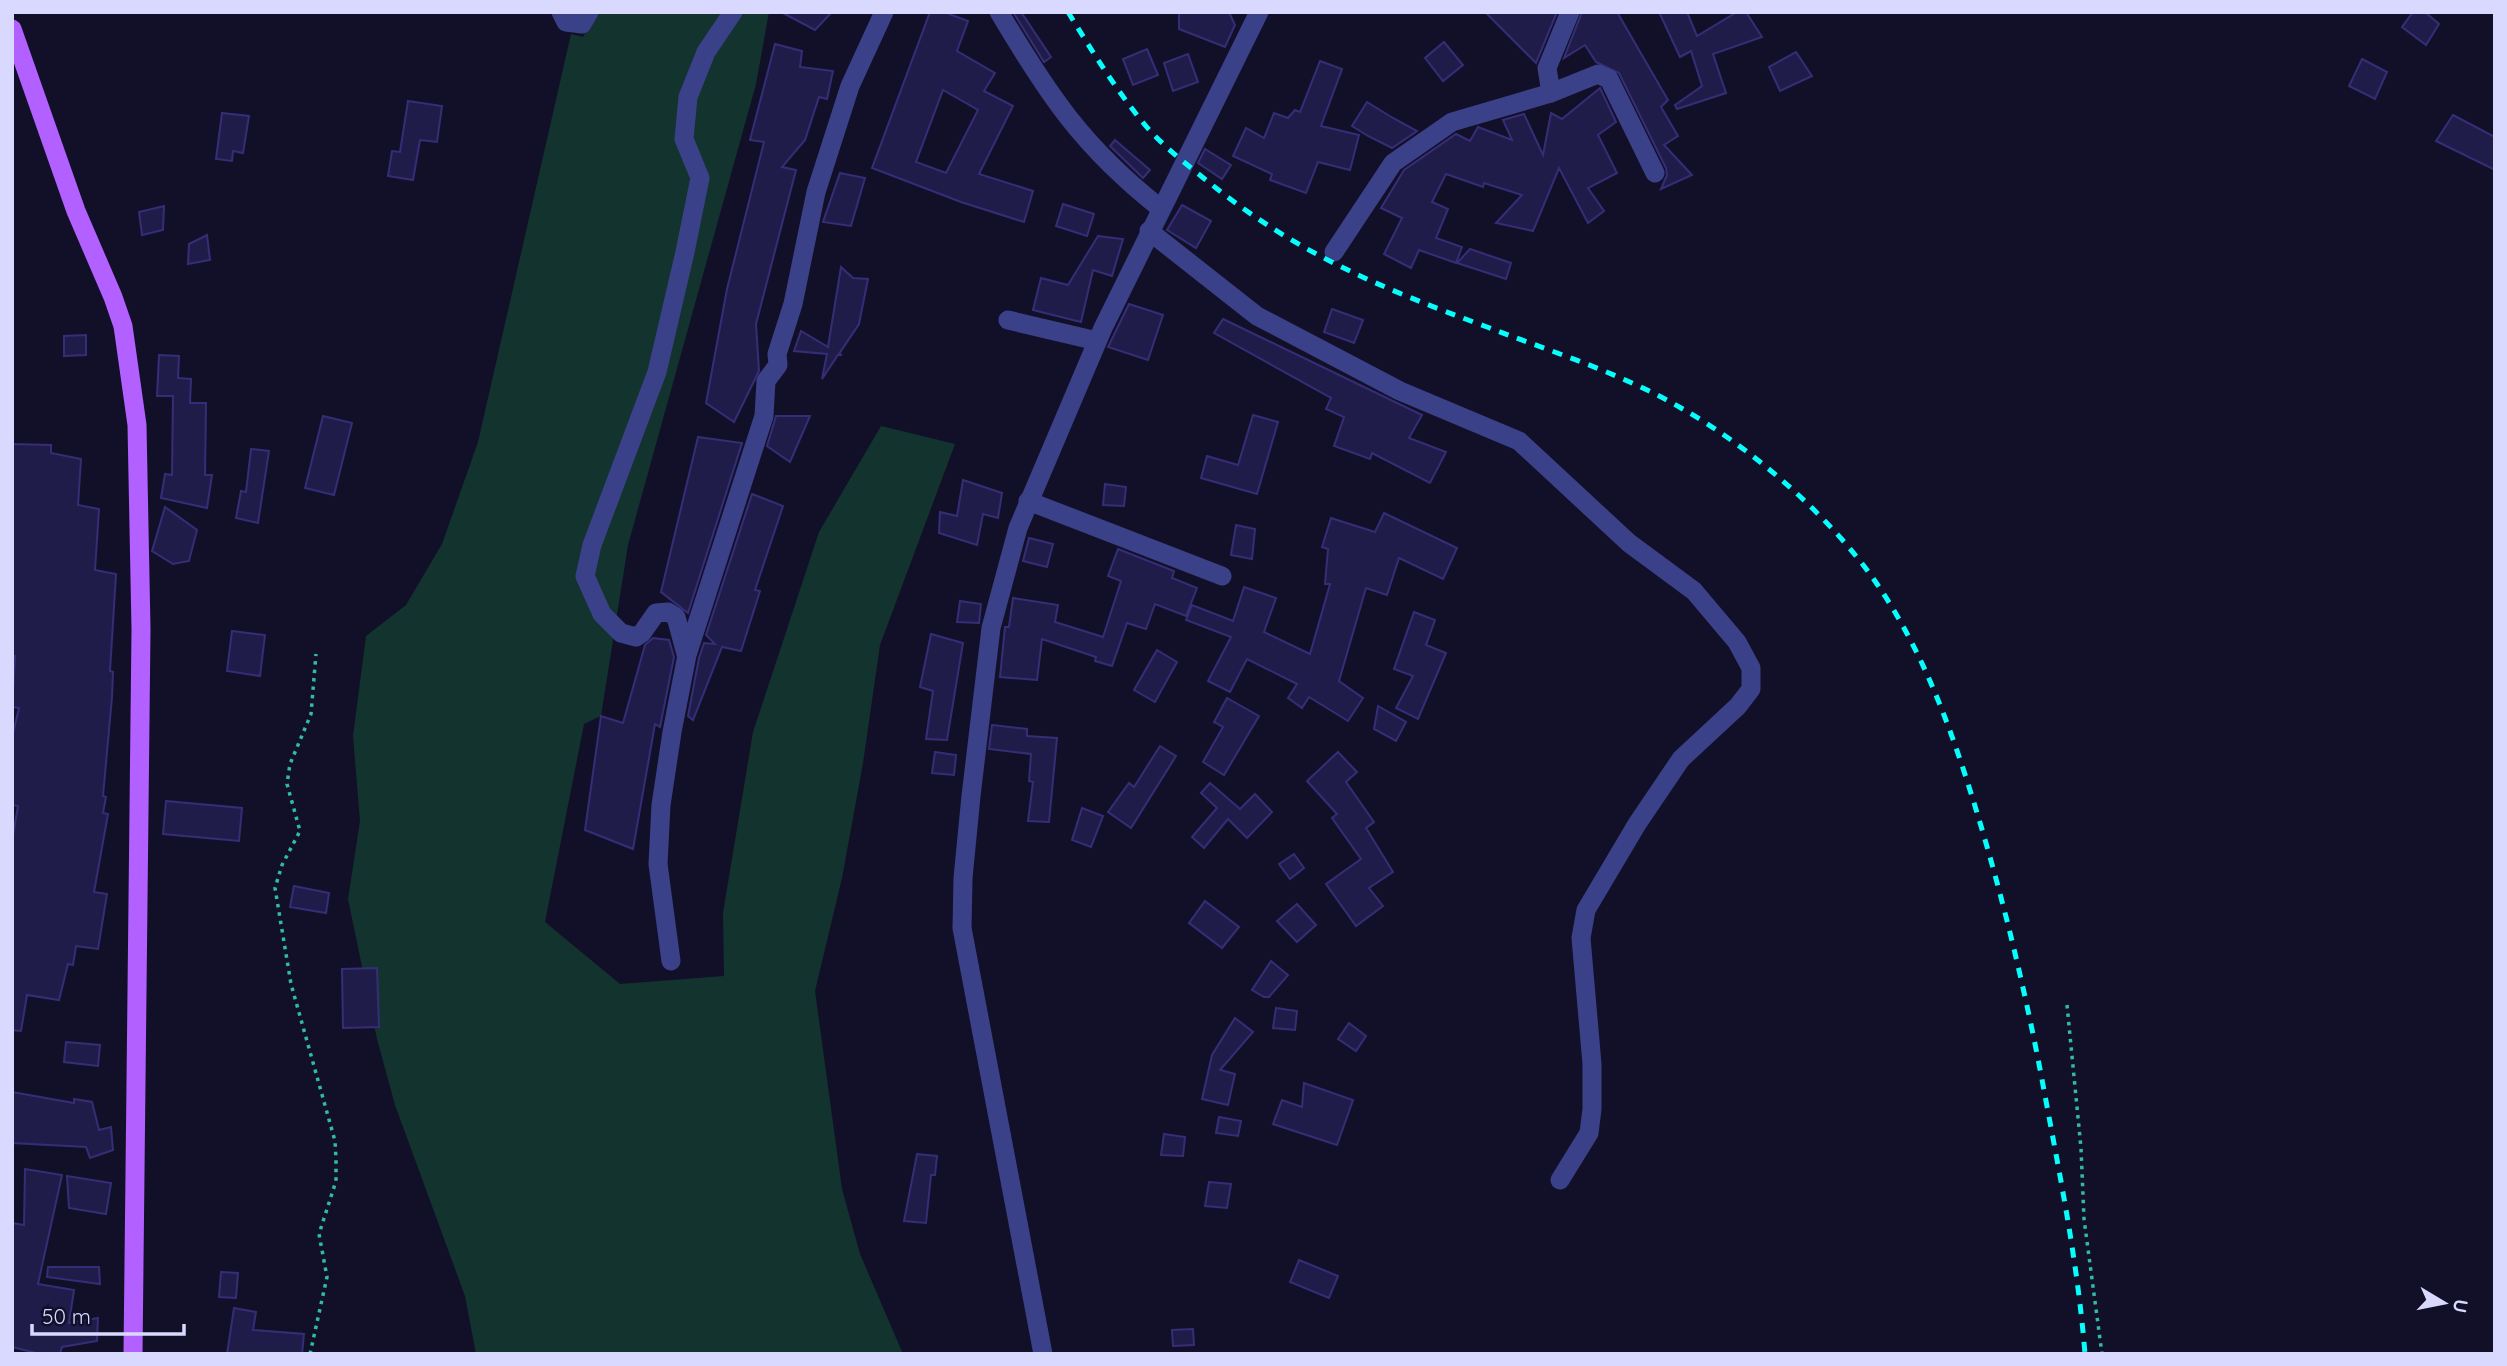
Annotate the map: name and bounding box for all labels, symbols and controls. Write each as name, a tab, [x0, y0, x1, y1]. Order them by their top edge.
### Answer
north arrow	[2409, 1268, 2479, 1338]
scale bar	[32, 1292, 184, 1336]
text: U	[2448, 1297, 2474, 1315]
text: 50 m	[42, 1303, 91, 1329]

